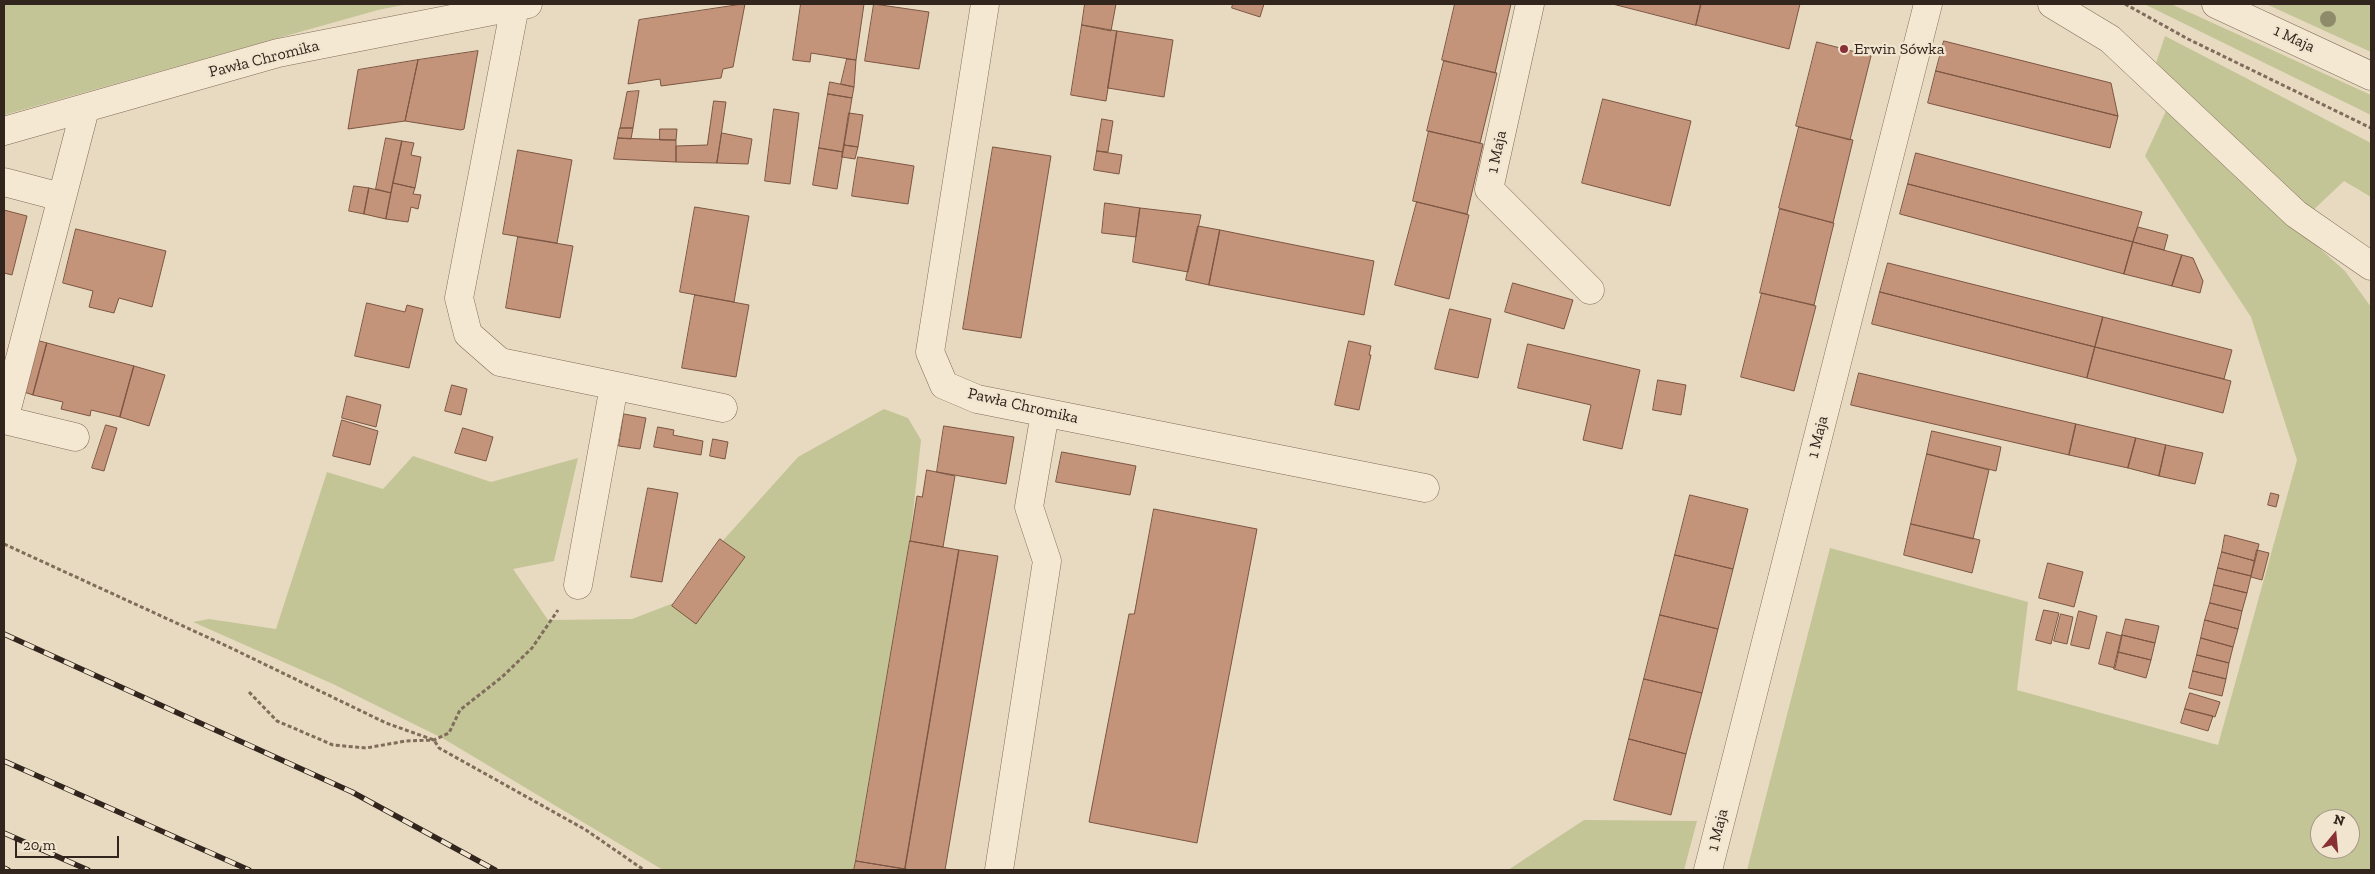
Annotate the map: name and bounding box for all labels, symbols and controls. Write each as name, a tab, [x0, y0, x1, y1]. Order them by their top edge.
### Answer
street label: 1 Maja	[2270, 21, 2318, 57]
street label: Pawła Chromika	[207, 36, 321, 82]
place label: Erwin Sówka	[1854, 39, 1944, 59]
marker: Erwin Sówka	[1838, 43, 1850, 55]
street label: 1 Maja	[1483, 129, 1511, 175]
street label: Pawła Chromika	[966, 384, 1080, 428]
street label: 1 Maja	[1803, 414, 1833, 460]
street label: 1 Maja	[1703, 807, 1733, 853]
north arrow	[2310, 809, 2360, 859]
text: N	[2332, 810, 2347, 830]
scale bar	[18, 826, 121, 858]
text: 20 m	[23, 836, 56, 854]

